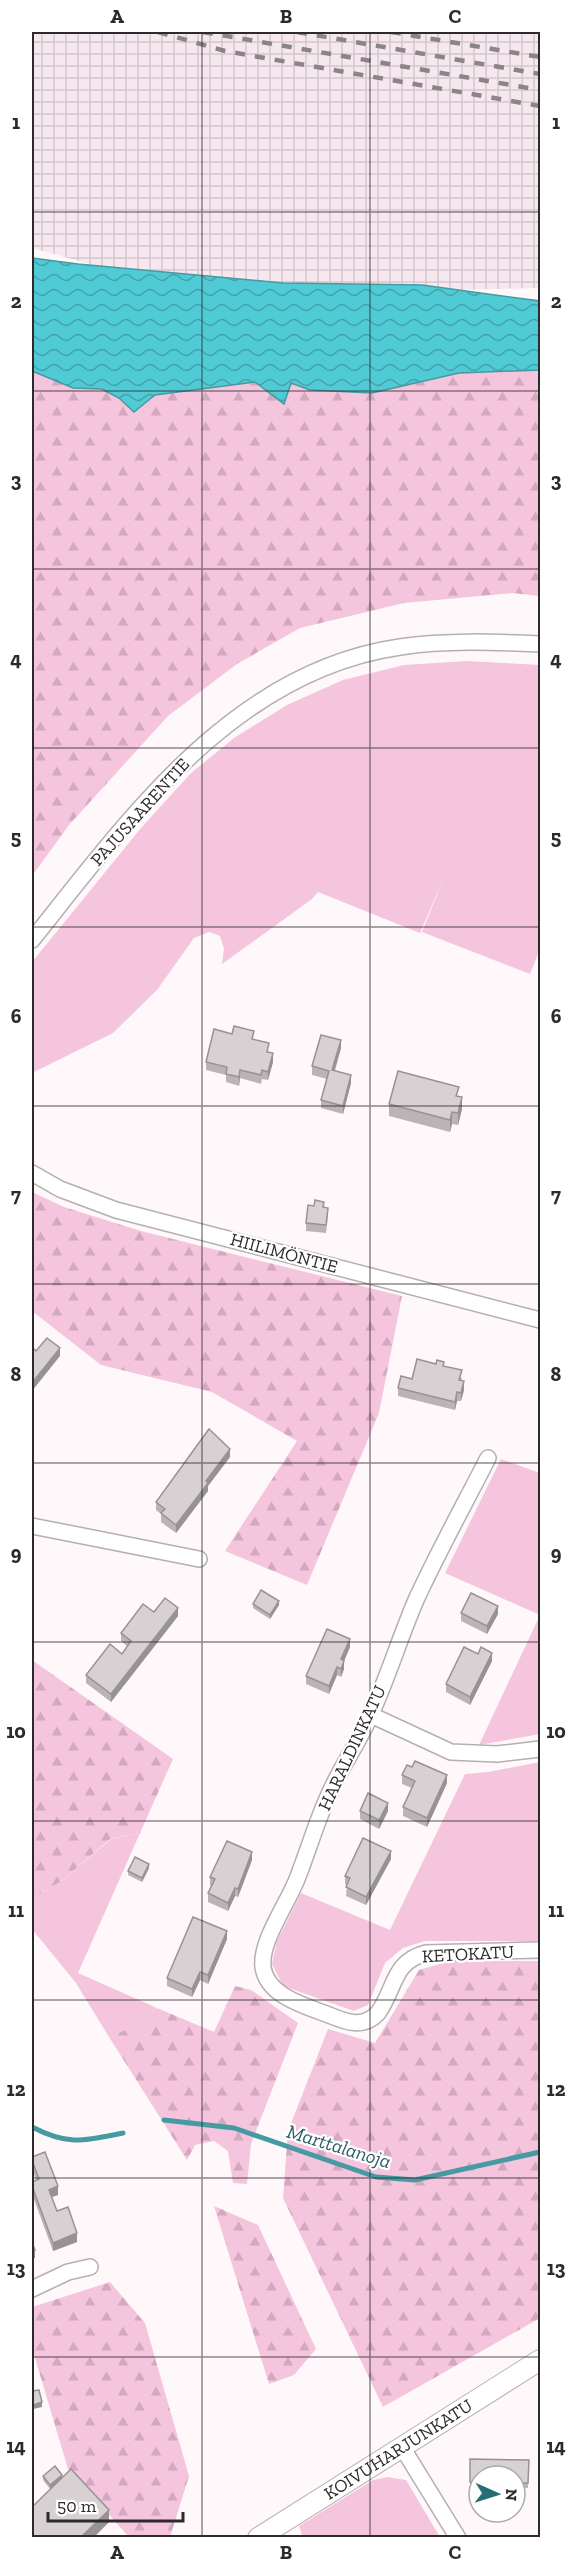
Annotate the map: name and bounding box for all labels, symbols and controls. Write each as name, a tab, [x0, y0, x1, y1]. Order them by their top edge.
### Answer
text: A	[110, 4, 124, 28]
text: B	[280, 4, 292, 28]
text: C	[449, 4, 462, 28]
text: 1	[12, 110, 20, 134]
text: 1	[552, 110, 560, 134]
text: 2	[11, 289, 22, 313]
text: 2	[551, 289, 562, 313]
text: 3	[11, 468, 22, 492]
text: 3	[551, 468, 562, 492]
text: 4	[10, 647, 22, 671]
text: 4	[550, 647, 562, 671]
street label: PAJUSAARENTIE	[86, 754, 194, 870]
text: 5	[11, 825, 21, 849]
text: 5	[551, 825, 561, 849]
text: 6	[11, 1004, 22, 1028]
text: 6	[551, 1004, 562, 1028]
text: 7	[11, 1183, 21, 1207]
text: 7	[551, 1183, 561, 1207]
street label: HIILIMÖNTIE	[228, 1228, 340, 1278]
text: 8	[11, 1362, 22, 1386]
text: 8	[551, 1362, 562, 1386]
text: 9	[11, 1541, 22, 1565]
text: 9	[551, 1541, 562, 1565]
street label: HARALDINKATU	[313, 1682, 391, 1814]
text: 10	[6, 1719, 26, 1743]
text: 10	[546, 1719, 566, 1743]
text: 11	[8, 1898, 24, 1922]
text: 11	[548, 1898, 564, 1922]
street label: KETOKATU	[421, 1941, 515, 1967]
text: 12	[7, 2077, 26, 2101]
text: 12	[547, 2077, 566, 2101]
water label: Marttalanoja	[284, 2119, 394, 2173]
text: 13	[7, 2256, 26, 2280]
text: 13	[547, 2256, 566, 2280]
street label: KOIVUHARJUNKATU	[320, 2394, 477, 2504]
text: 14	[6, 2434, 26, 2458]
text: 14	[546, 2434, 566, 2458]
north arrow	[467, 2464, 527, 2524]
scale bar	[48, 2485, 183, 2523]
text: N	[502, 2488, 521, 2501]
text: 50 m	[57, 2495, 97, 2517]
text: A	[110, 2540, 124, 2564]
text: B	[280, 2540, 292, 2564]
text: C	[449, 2540, 462, 2564]

